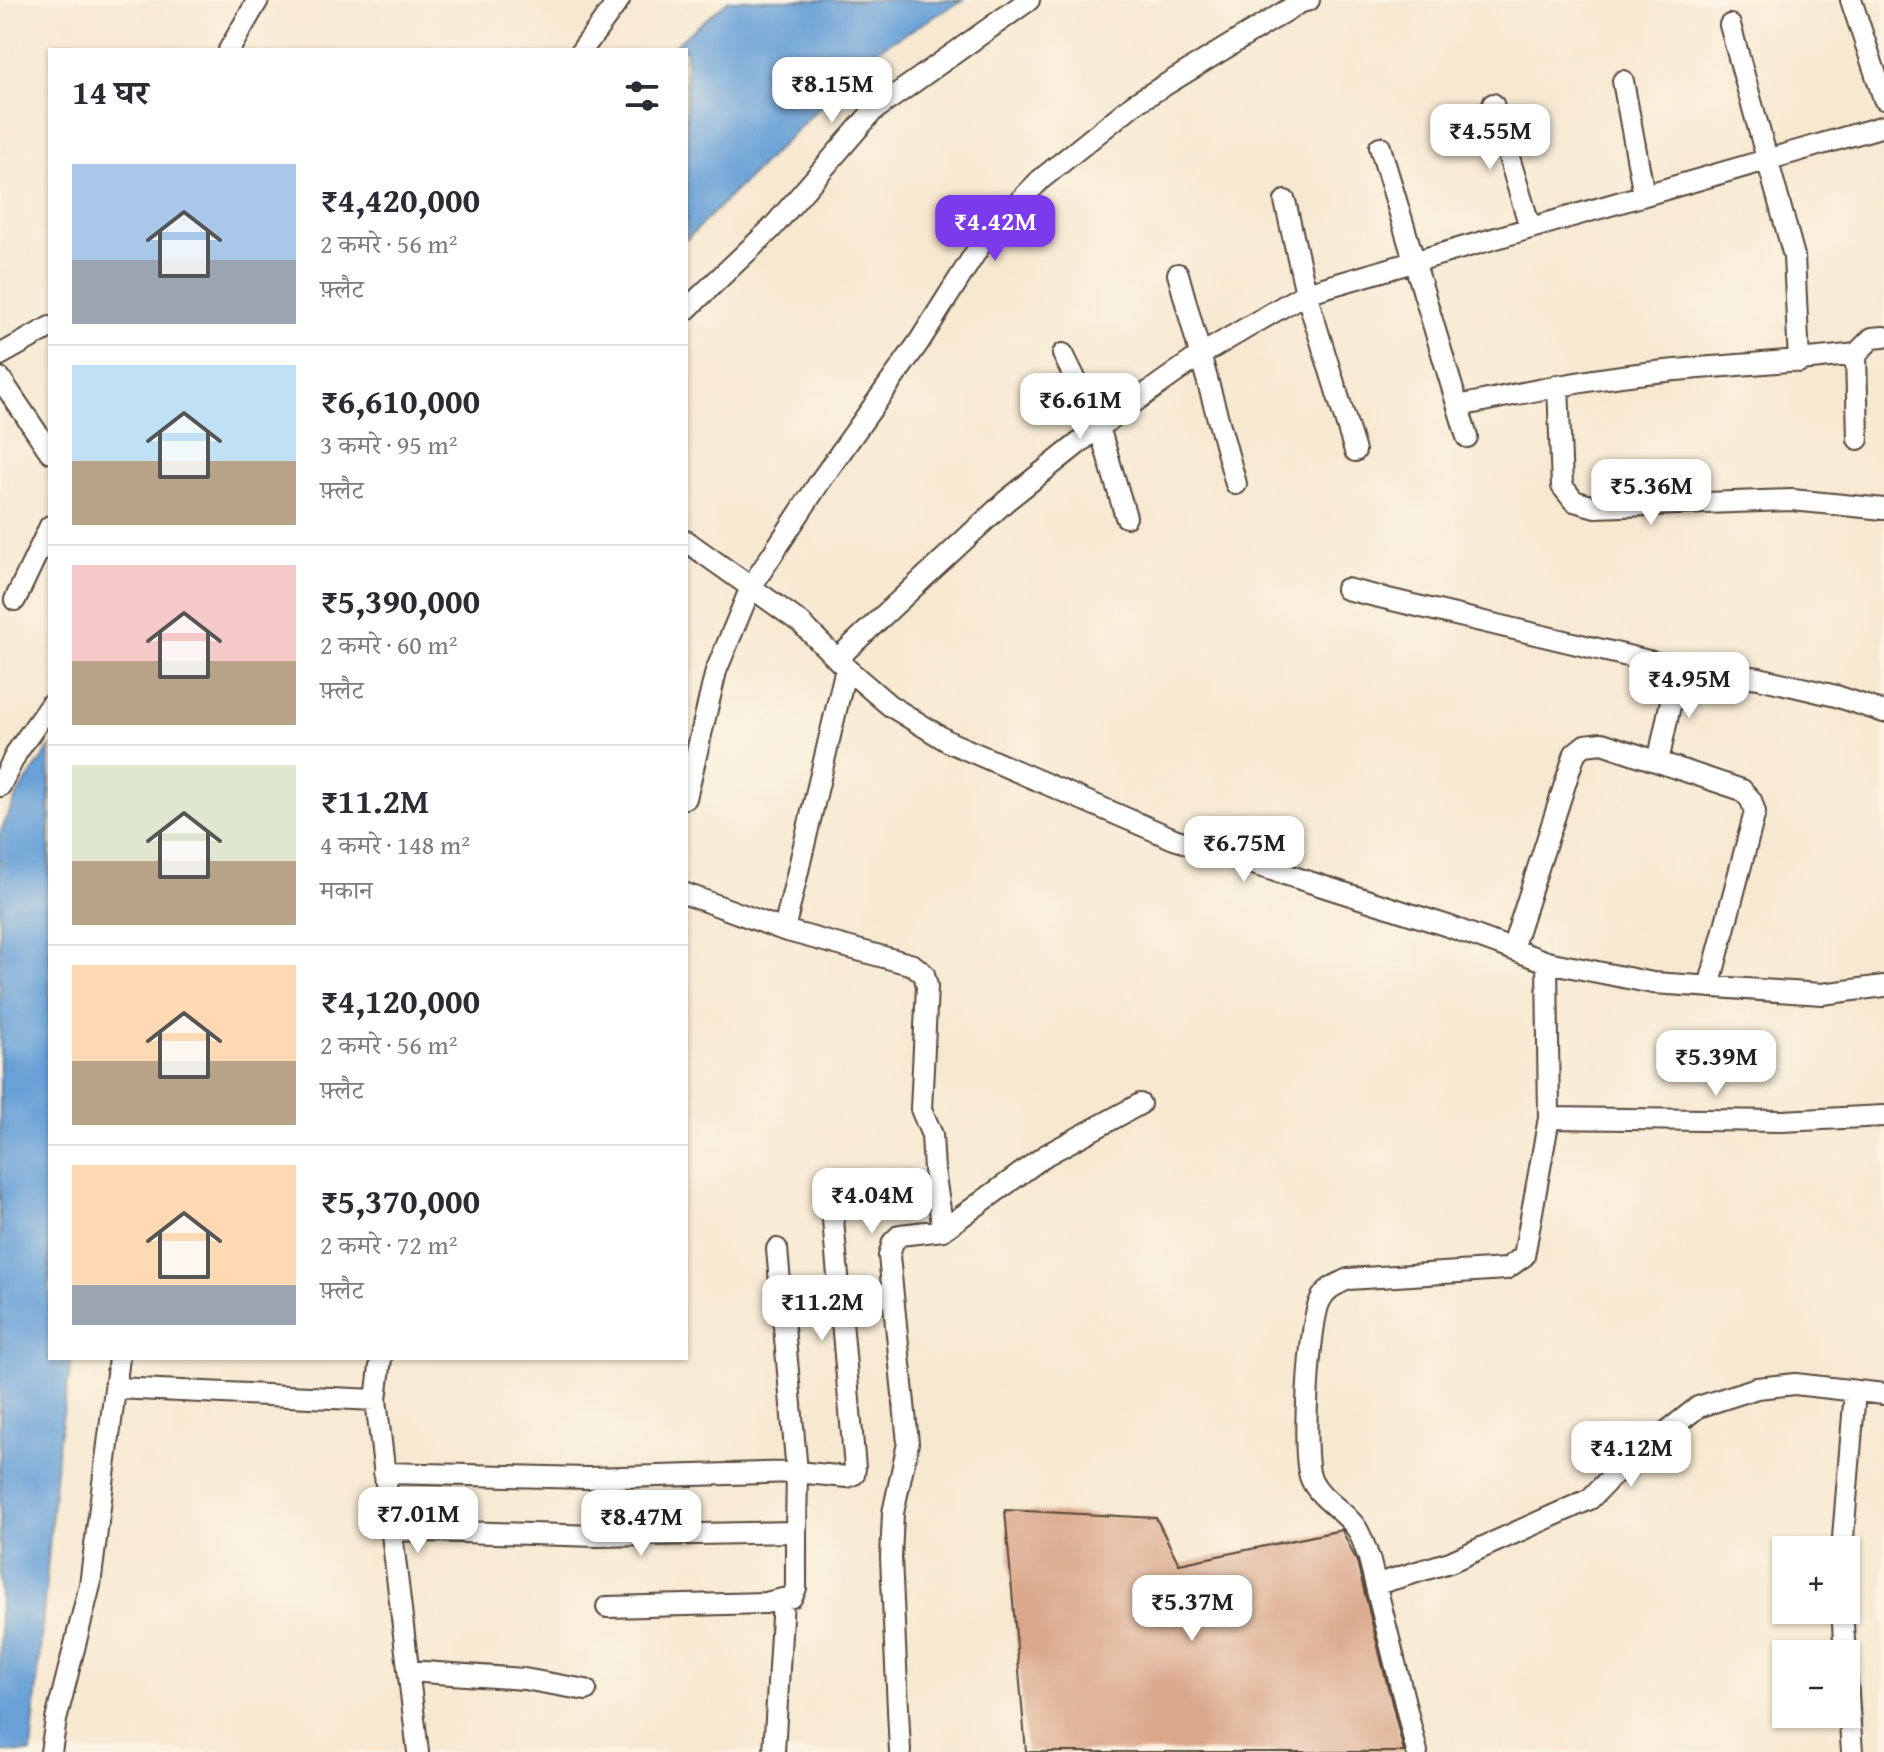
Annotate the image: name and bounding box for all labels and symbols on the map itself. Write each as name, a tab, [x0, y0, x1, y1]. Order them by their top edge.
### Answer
pin: ₹8.15M	[767, 57, 897, 125]
pin: ₹4.55M	[1425, 104, 1555, 172]
pin: ₹4.42M	[930, 195, 1060, 263]
pin: ₹6.61M	[1015, 373, 1145, 441]
pin: ₹5.36M	[1586, 459, 1716, 527]
pin: ₹4.95M	[1624, 652, 1754, 720]
pin: ₹6.75M	[1179, 816, 1309, 884]
pin: ₹5.39M	[1651, 1030, 1781, 1098]
pin: ₹4.04M	[807, 1168, 937, 1236]
pin: ₹11.2M	[757, 1275, 887, 1343]
pin: ₹4.12M	[1566, 1421, 1696, 1489]
pin: ₹7.01M	[353, 1487, 483, 1555]
pin: ₹8.47M	[576, 1490, 706, 1558]
pin: ₹5.37M	[1127, 1575, 1257, 1643]

